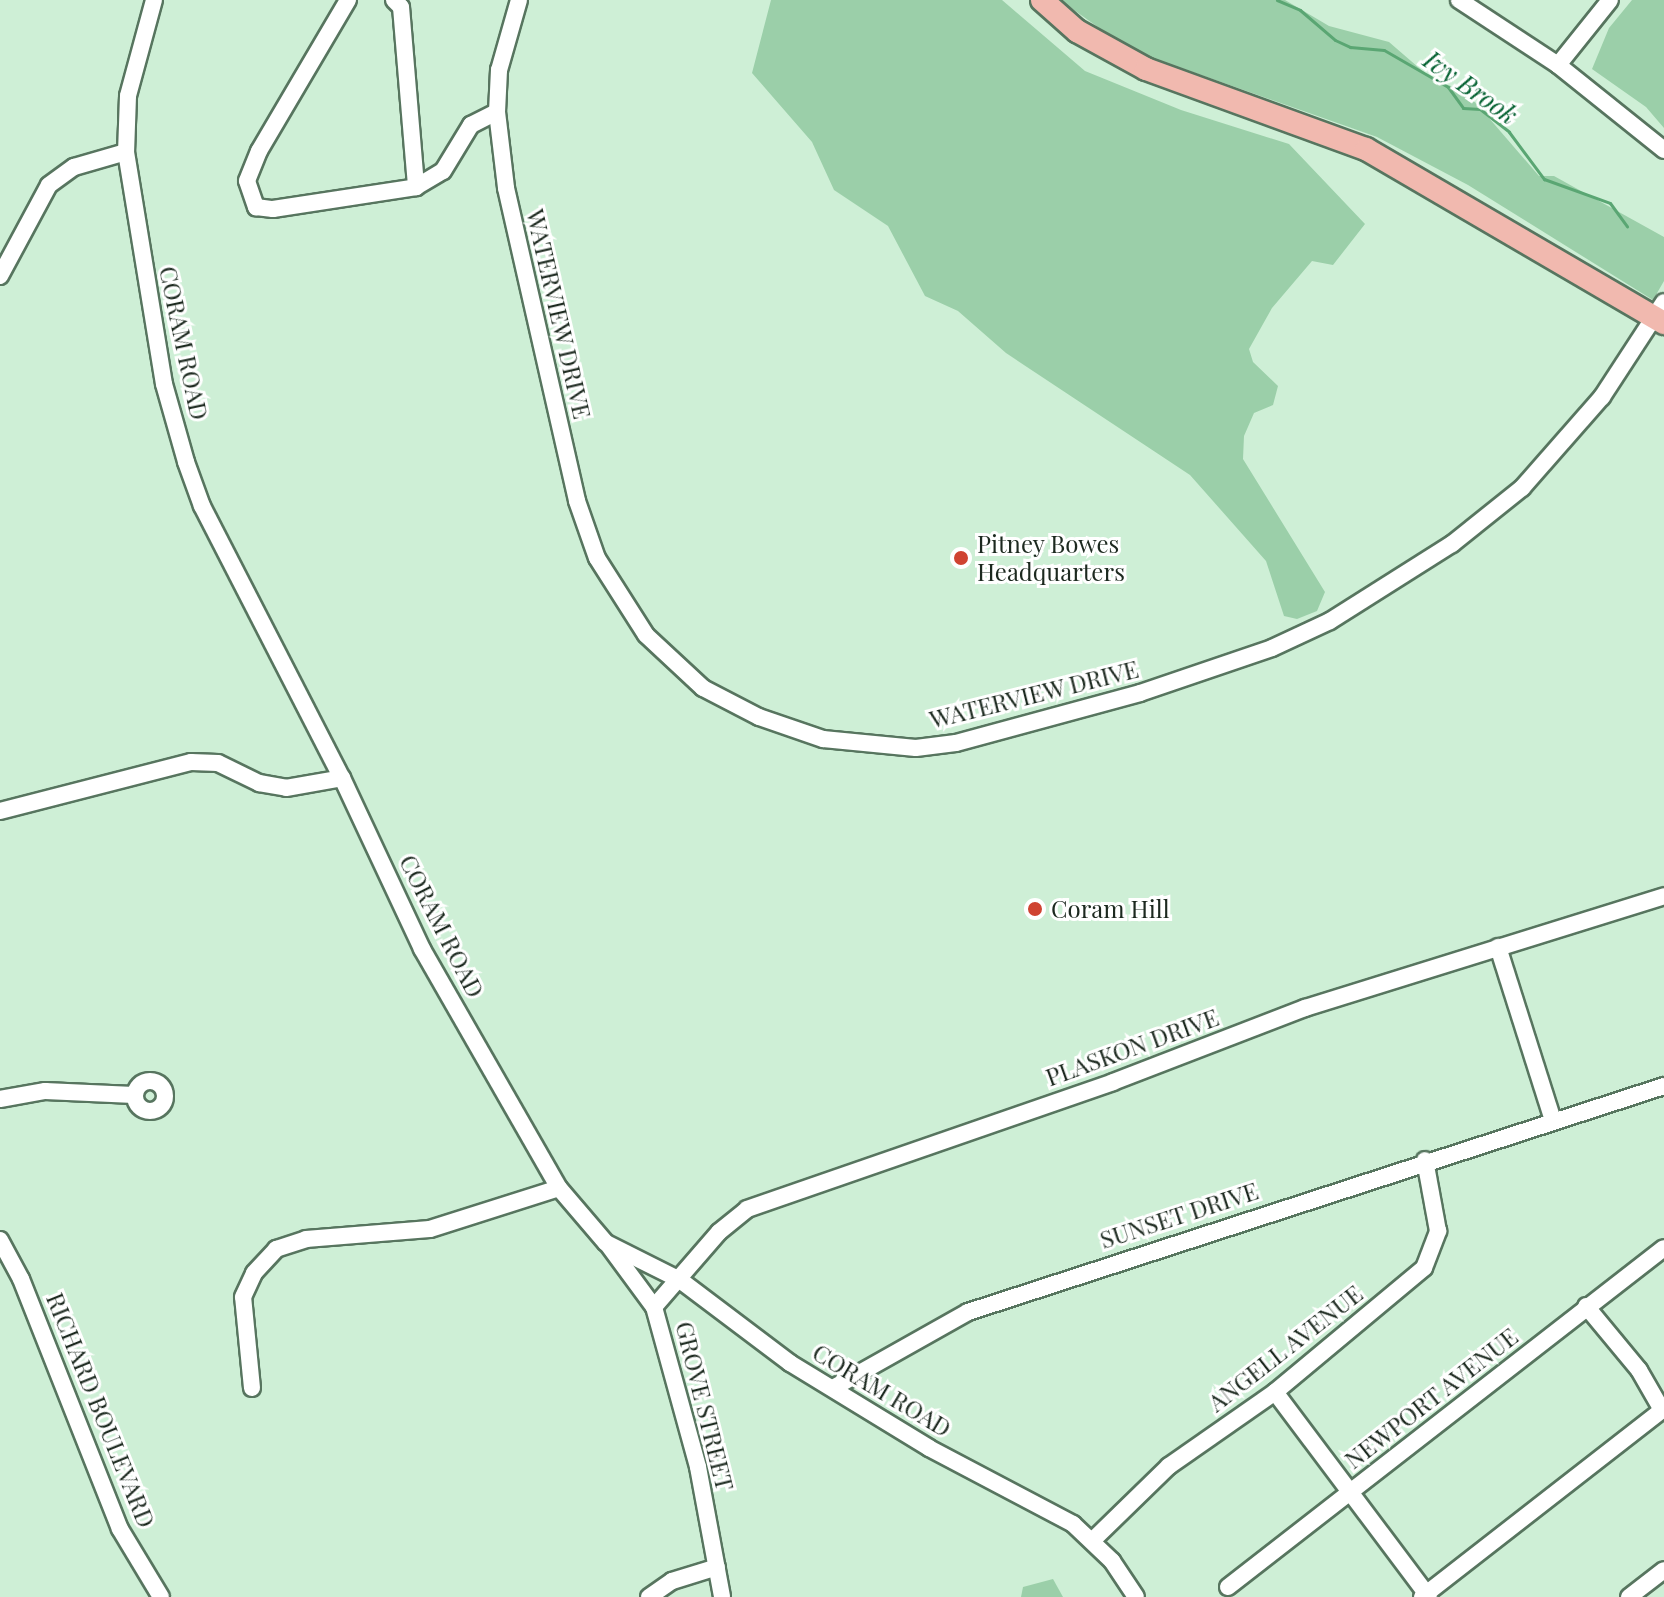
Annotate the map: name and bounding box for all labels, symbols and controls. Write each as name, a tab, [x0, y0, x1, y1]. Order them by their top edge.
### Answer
water label: Ivy Brook	[1418, 43, 1524, 131]
street label: WATERVIEW DRIVE	[521, 206, 597, 422]
street label: CORAM ROAD	[154, 264, 214, 422]
place label: Pitney Bowes Headquarters	[977, 530, 1125, 586]
marker: Pitney Bowes Headquarters	[952, 549, 970, 567]
street label: WATERVIEW DRIVE	[926, 654, 1142, 734]
street label: CORAM ROAD	[394, 850, 490, 1002]
place label: Coram Hill	[1051, 895, 1170, 923]
marker: Coram Hill	[1026, 900, 1044, 918]
street label: PLASKON DRIVE	[1042, 1002, 1222, 1092]
street label: SUNSET DRIVE	[1096, 1176, 1262, 1254]
street label: ANGELL AVENUE	[1202, 1279, 1368, 1417]
street label: RICHARD BOULEVARD	[41, 1288, 161, 1532]
street label: GROVE STREET	[670, 1319, 740, 1493]
street label: NEWPORT AVENUE	[1338, 1321, 1524, 1475]
street label: CORAM ROAD	[808, 1337, 956, 1443]

